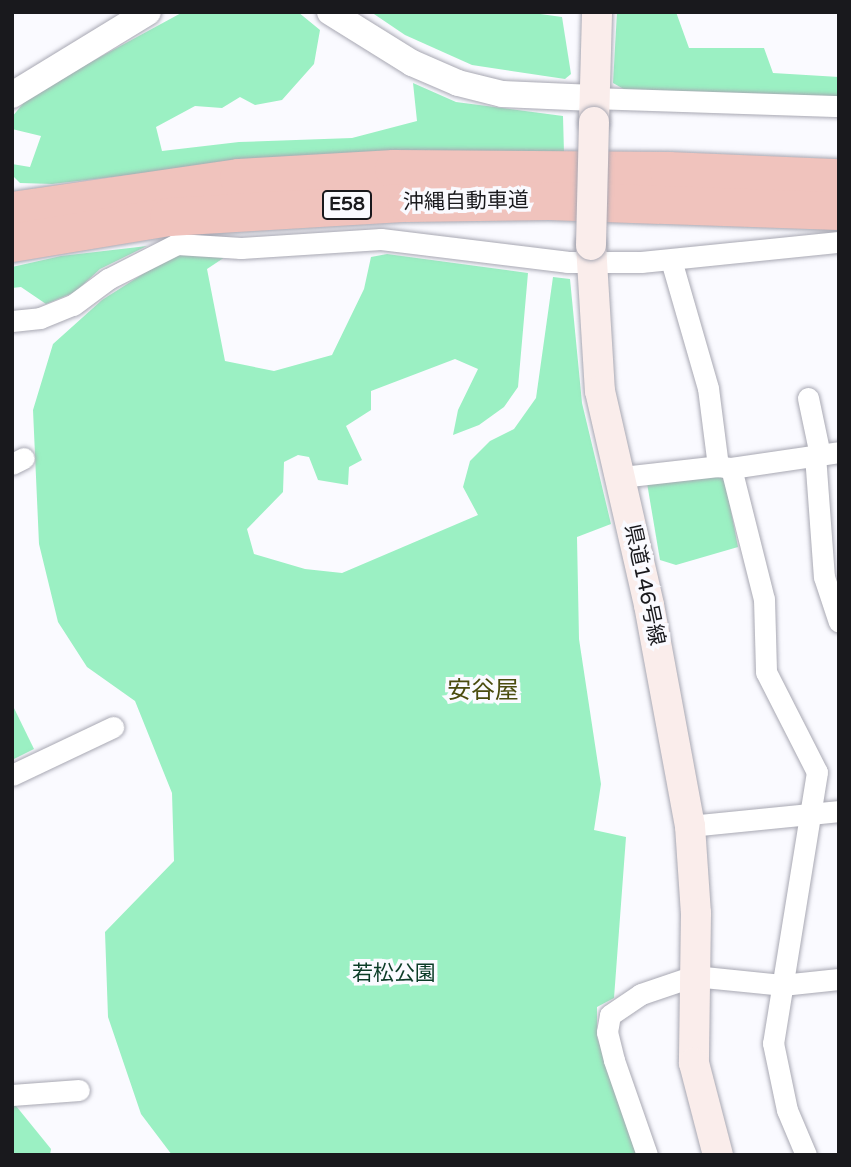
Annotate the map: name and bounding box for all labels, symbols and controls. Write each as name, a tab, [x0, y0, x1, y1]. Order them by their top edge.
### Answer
street label: 沖縄自動車道	[403, 188, 529, 216]
road number: E58	[321, 190, 373, 220]
street label: 県道146号線	[619, 522, 669, 648]
district label: 安谷屋	[447, 677, 519, 705]
park label: 若松公園	[352, 961, 436, 987]

